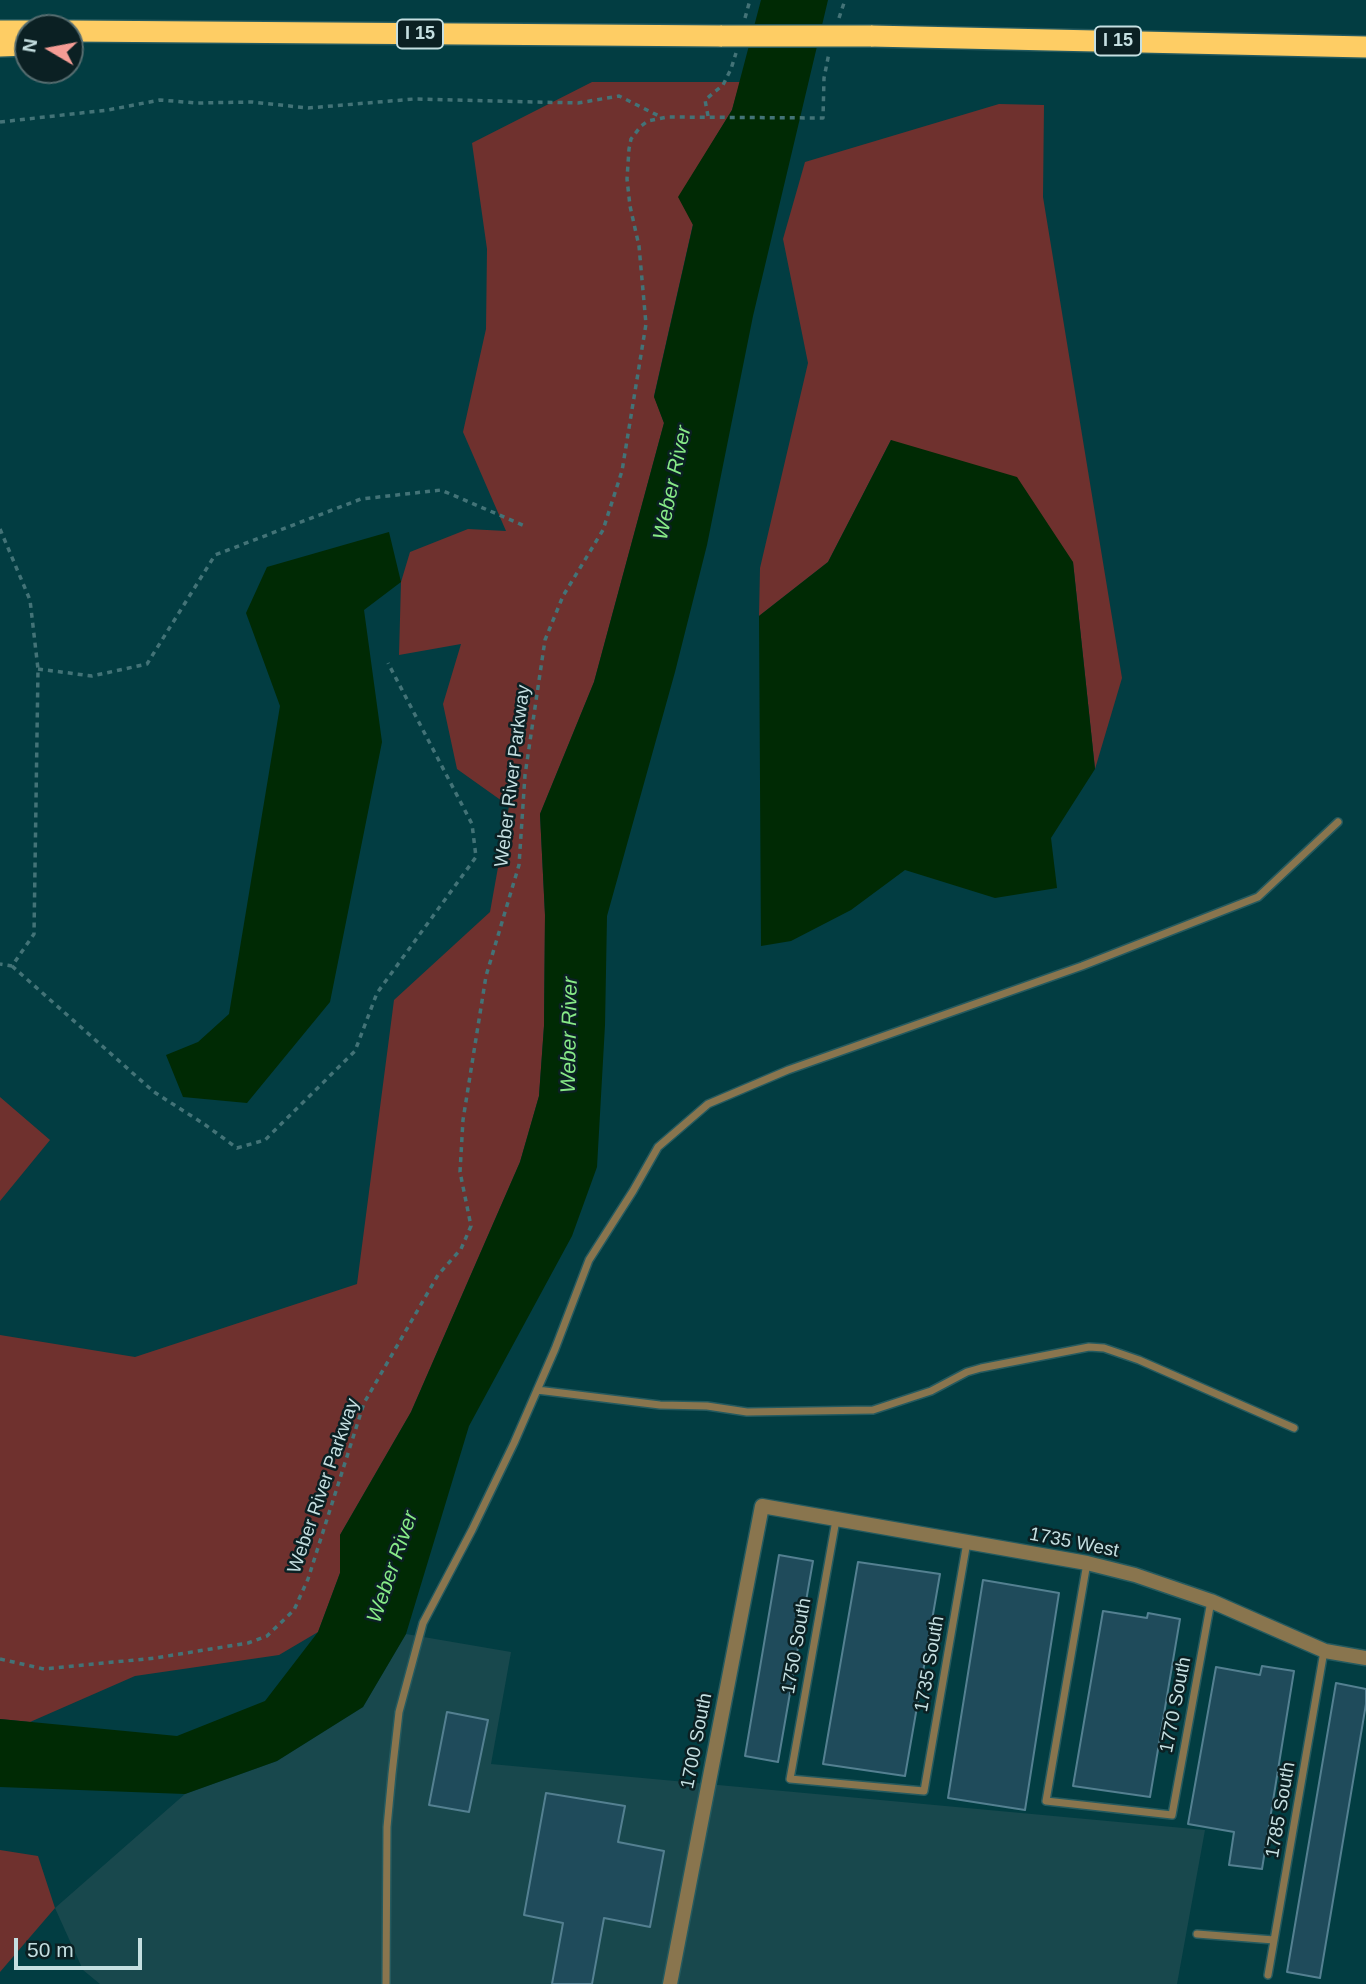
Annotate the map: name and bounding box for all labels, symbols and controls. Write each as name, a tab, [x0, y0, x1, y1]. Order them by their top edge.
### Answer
north arrow	[14, 14, 84, 84]
road number: I 15	[397, 19, 443, 48]
road number: I 15	[1095, 26, 1141, 56]
text: N	[18, 37, 41, 54]
water label: Weber River	[649, 423, 697, 543]
street label: Weber River Parkway	[491, 684, 535, 868]
water label: Weber River	[556, 977, 584, 1093]
street label: Weber River Parkway	[283, 1396, 365, 1576]
water label: Weber River	[362, 1508, 424, 1626]
street label: 1735 West	[1027, 1523, 1121, 1563]
street label: 1750 South	[777, 1596, 817, 1696]
street label: 1735 South	[910, 1614, 950, 1714]
street label: 1770 South	[1156, 1655, 1196, 1755]
street label: 1700 South	[677, 1691, 717, 1791]
street label: 1785 South	[1261, 1760, 1301, 1860]
scale bar	[18, 1924, 145, 1968]
text: 50 m	[27, 1938, 74, 1961]

